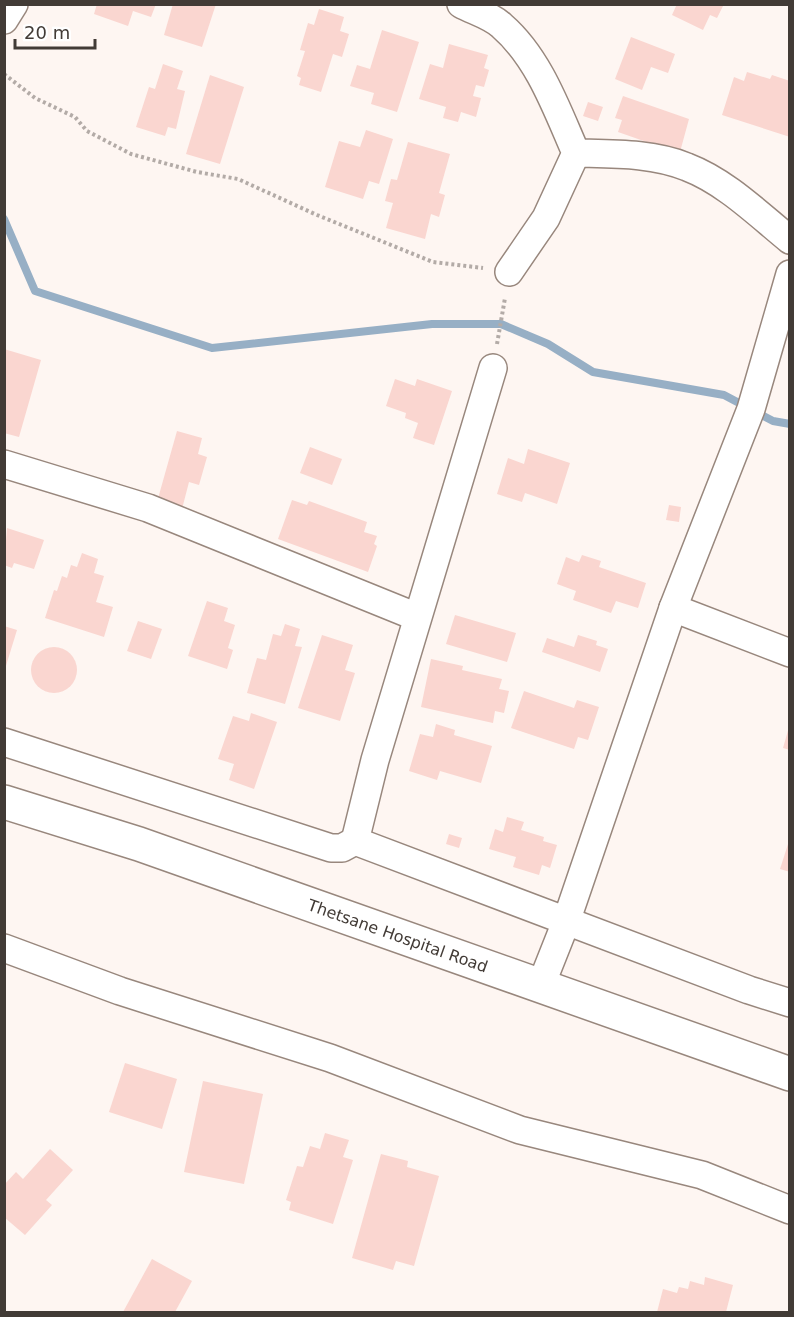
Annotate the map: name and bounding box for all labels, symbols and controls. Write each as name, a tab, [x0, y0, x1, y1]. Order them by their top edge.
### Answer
scale bar	[15, 12, 94, 50]
text: 20 m	[24, 22, 70, 43]
street label: Thetsane Hospital Road	[304, 895, 491, 976]

